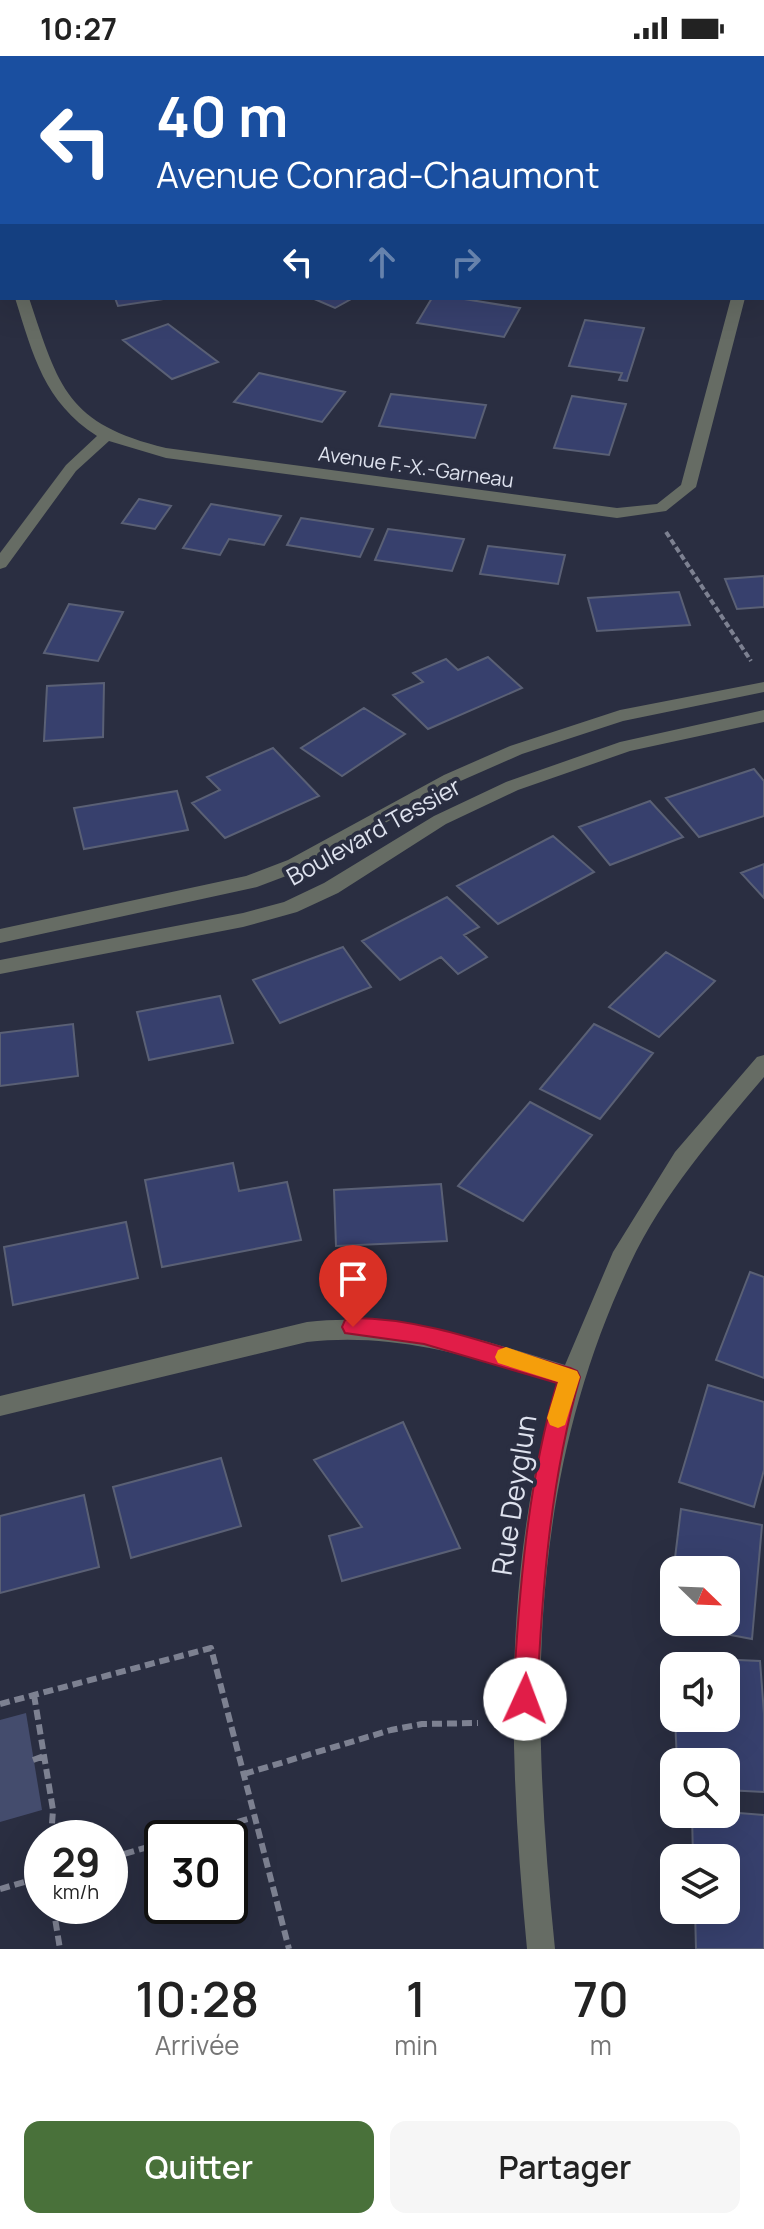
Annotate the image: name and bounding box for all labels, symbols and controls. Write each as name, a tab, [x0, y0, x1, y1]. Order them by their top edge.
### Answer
text: 10:27	[40, 8, 117, 49]
text: 40 m	[156, 77, 288, 154]
icon: left	[24, 88, 128, 192]
text: Avenue Conrad-Chaumont	[156, 150, 600, 199]
icon: left	[276, 240, 320, 284]
icon: ahead	[360, 240, 404, 284]
icon: right	[444, 240, 488, 284]
street label: Avenue F.-X.-Garneau	[317, 439, 515, 494]
street label: Boulevard Tessier	[280, 769, 467, 892]
pin	[319, 1245, 387, 1327]
icon: arrive	[331, 1257, 375, 1301]
street label: Rue Deyglun	[482, 1412, 544, 1578]
north arrow	[660, 1556, 740, 1636]
map controls	[660, 1556, 740, 1924]
button: sound	[660, 1652, 740, 1732]
position arrow	[483, 1657, 567, 1741]
button: search	[660, 1748, 740, 1828]
speed limit sign: 30	[144, 1820, 248, 1924]
text: 29	[52, 1834, 100, 1889]
button: layers	[660, 1844, 740, 1924]
text: km/h	[53, 1878, 99, 1905]
text: 10:28	[135, 1966, 259, 2031]
text: 1	[406, 1966, 426, 2031]
text: 70	[573, 1966, 629, 2031]
text: Arrivée	[155, 2027, 240, 2063]
text: min	[394, 2027, 438, 2063]
text: m	[590, 2027, 612, 2063]
button: Quitter	[24, 2121, 374, 2213]
button: Partager	[390, 2121, 740, 2213]

